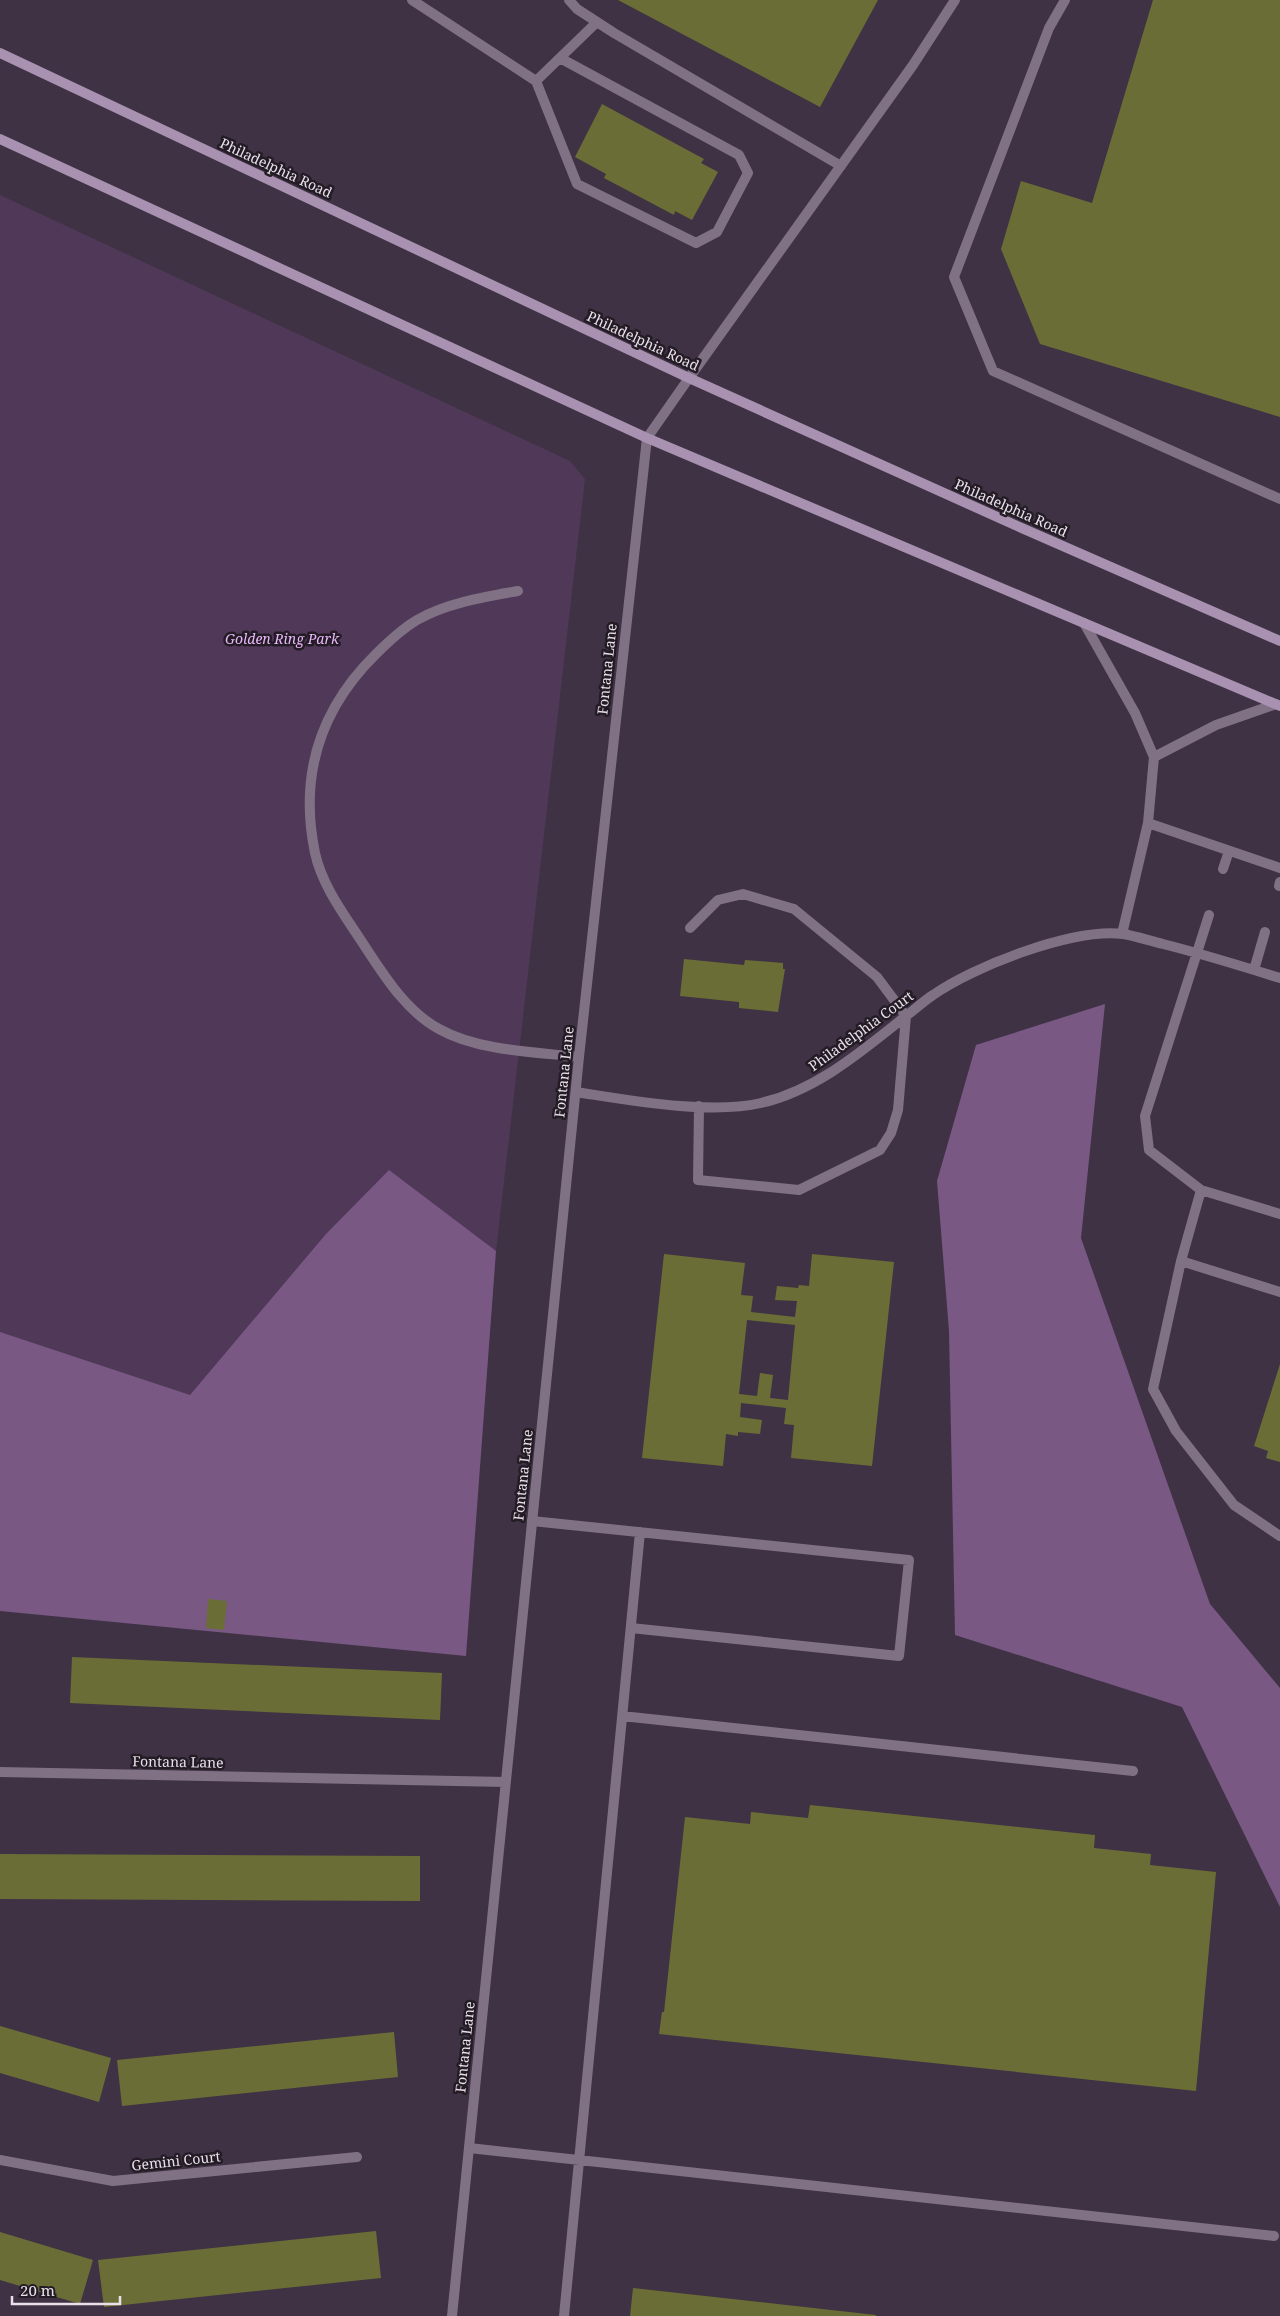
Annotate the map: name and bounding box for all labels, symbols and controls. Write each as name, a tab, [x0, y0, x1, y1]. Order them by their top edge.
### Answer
street label: Philadelphia Road	[217, 133, 336, 202]
street label: Philadelphia Road	[584, 306, 703, 375]
street label: Philadelphia Road	[952, 474, 1071, 541]
street label: Fontana Lane	[592, 623, 621, 715]
park label: Golden Ring Park	[225, 629, 340, 648]
street label: Philadelphia Court	[805, 986, 917, 1075]
street label: Fontana Lane	[549, 1026, 578, 1118]
street label: Fontana Lane	[508, 1429, 537, 1521]
street label: Fontana Lane	[132, 1751, 224, 1772]
street label: Fontana Lane	[450, 2001, 479, 2093]
street label: Gemini Court	[130, 2146, 221, 2175]
scale bar	[12, 2274, 120, 2306]
text: 20 m	[20, 2280, 55, 2300]

